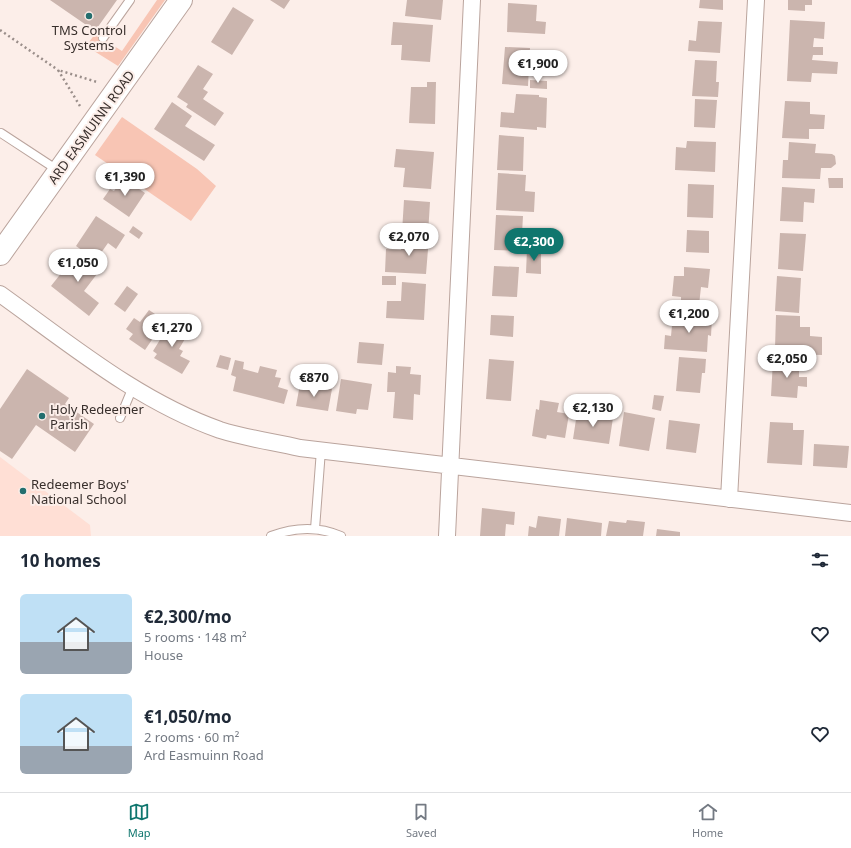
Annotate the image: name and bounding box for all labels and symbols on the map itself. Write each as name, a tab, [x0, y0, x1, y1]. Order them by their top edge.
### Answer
marker: TMS Control Systems	[84, 11, 94, 21]
place label: TMS Control Systems	[52, 21, 126, 54]
pin: €1,900	[505, 50, 571, 84]
street label: ARD EASMUINN ROAD	[44, 66, 138, 188]
pin: €1,390	[92, 163, 158, 197]
pin: €2,070	[376, 223, 442, 257]
pin: €2,300	[501, 228, 567, 262]
pin: €1,050	[45, 249, 111, 283]
pin: €1,200	[656, 300, 722, 334]
pin: €1,270	[139, 314, 205, 348]
pin: €2,050	[754, 345, 820, 379]
pin: €870	[290, 364, 338, 398]
pin: €2,130	[560, 394, 626, 428]
place label: Holy Redeemer Parish	[50, 400, 144, 433]
marker: Holy Redeemer Parish	[37, 411, 47, 421]
place label: Redeemer Boys' National School	[31, 475, 129, 508]
marker: Redeemer Boys' National School	[18, 486, 28, 496]

